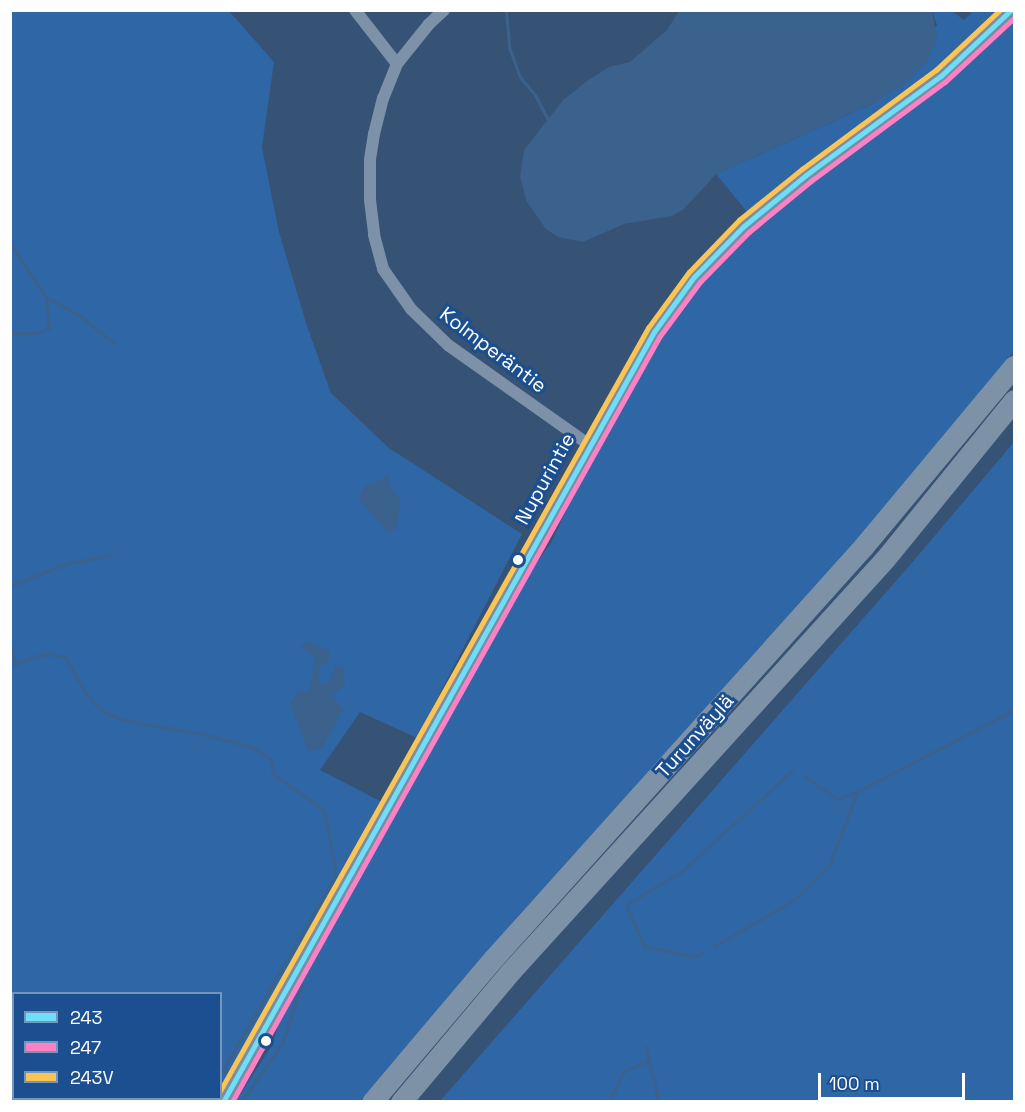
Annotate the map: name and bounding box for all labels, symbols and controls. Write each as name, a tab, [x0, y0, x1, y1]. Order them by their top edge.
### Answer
street label: Kolmperäntie	[435, 302, 551, 398]
street label: Nupurintie	[510, 429, 580, 529]
unlabelled marker	[512, 554, 524, 566]
street label: Turunväylä	[651, 689, 739, 783]
legend	[12, 992, 222, 1100]
text: 243	[70, 1006, 102, 1029]
unlabelled marker	[260, 1035, 272, 1047]
text: 247	[70, 1036, 101, 1059]
scale bar	[821, 1061, 968, 1099]
text: 243V	[70, 1066, 114, 1089]
text: 100 m	[829, 1072, 880, 1095]

